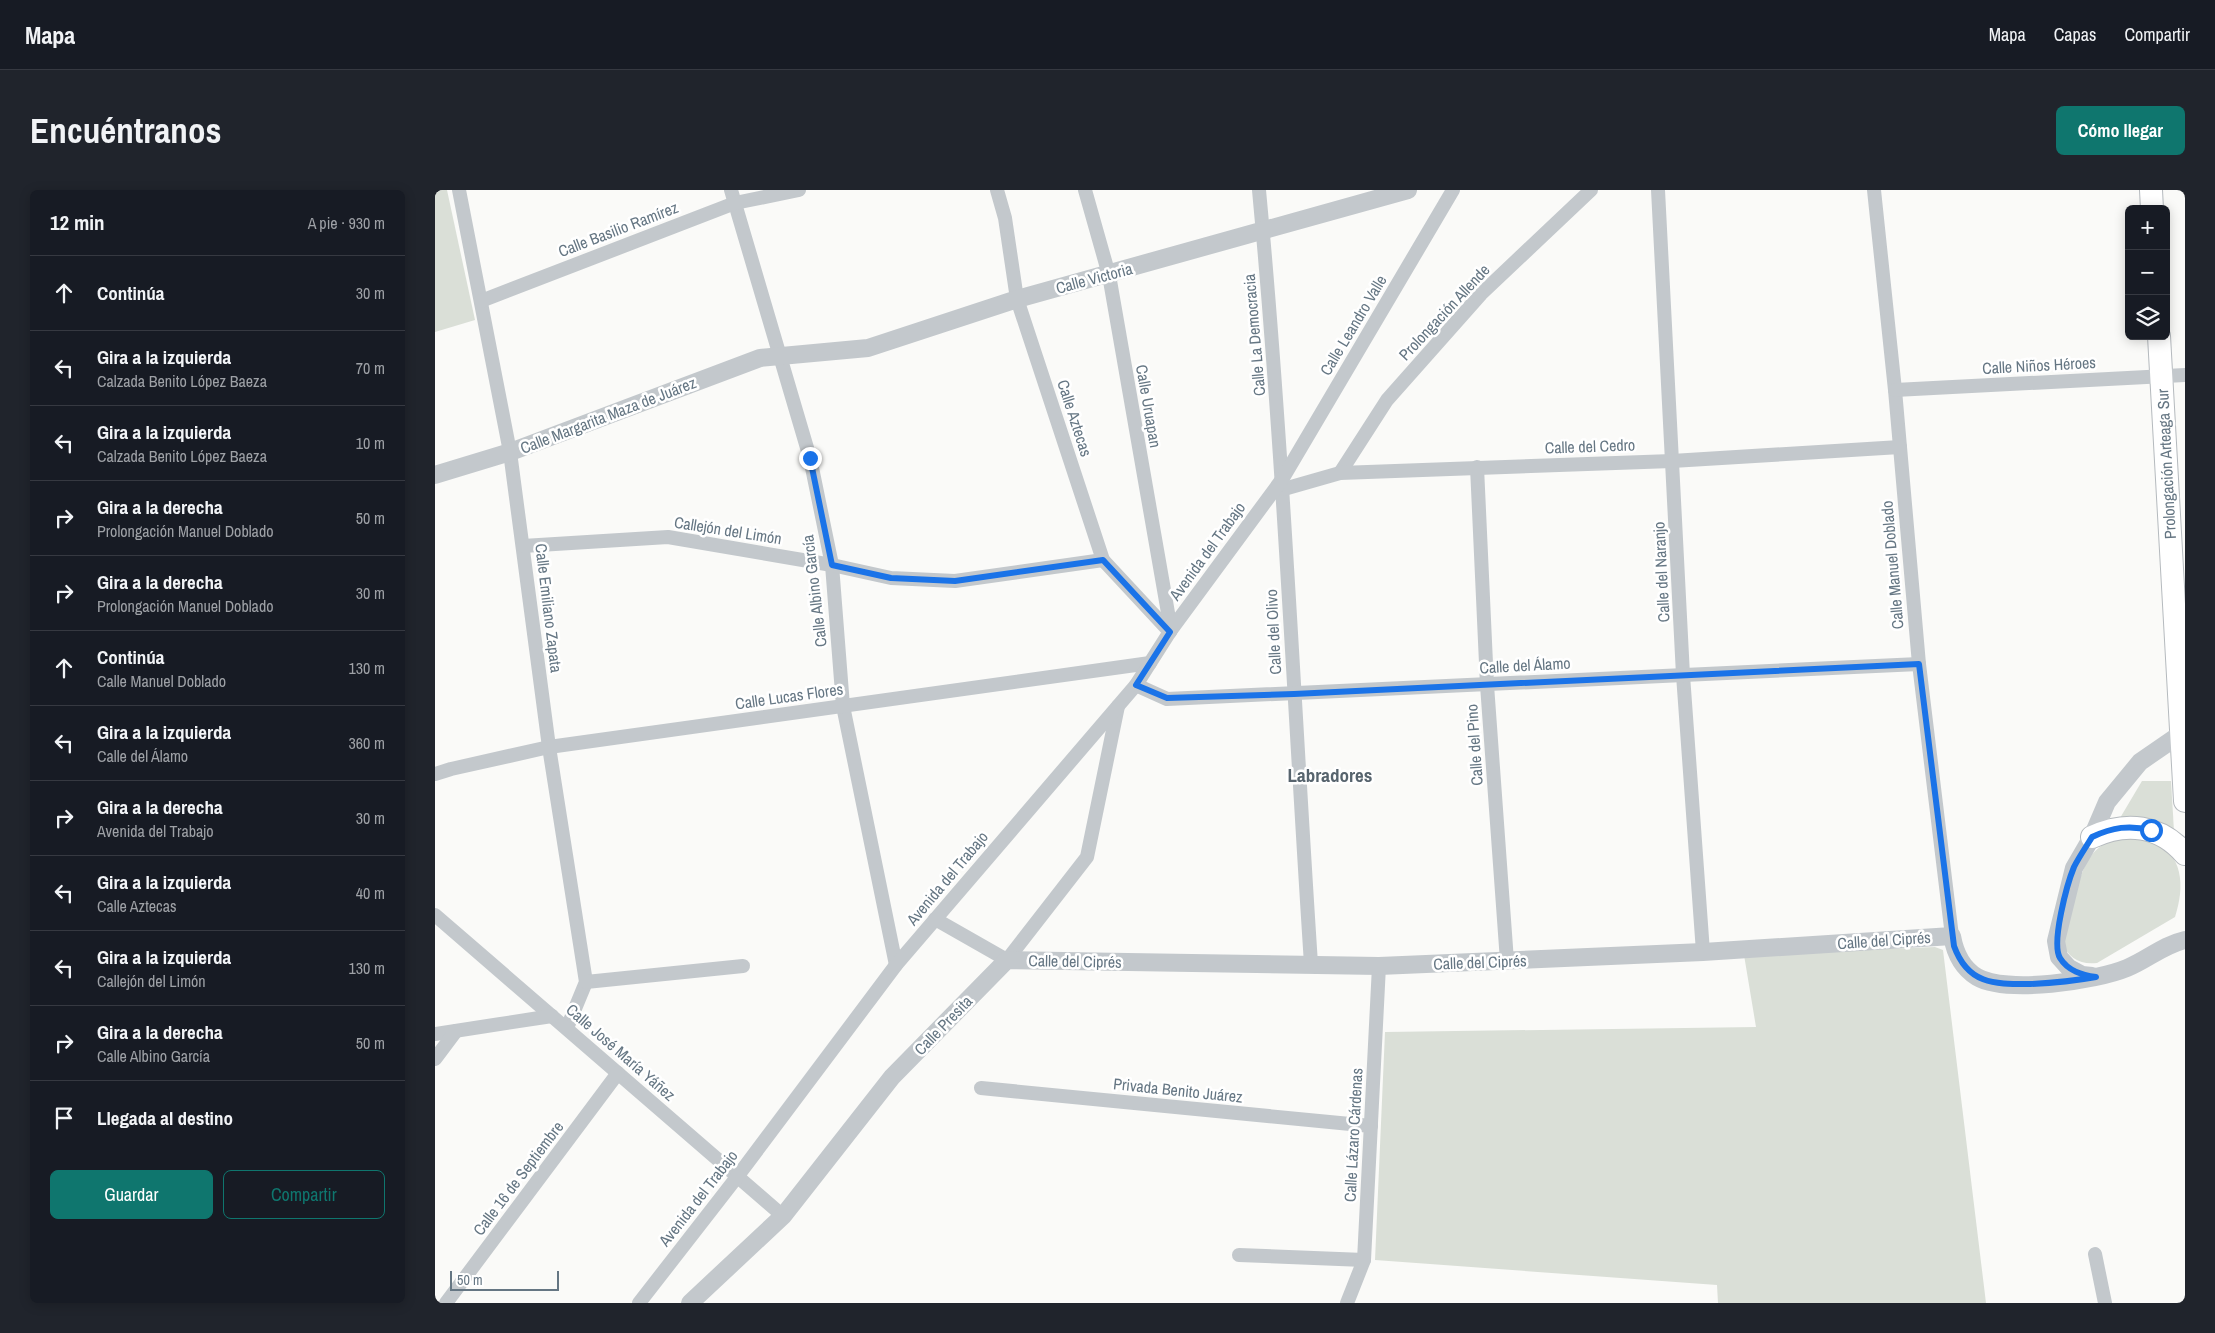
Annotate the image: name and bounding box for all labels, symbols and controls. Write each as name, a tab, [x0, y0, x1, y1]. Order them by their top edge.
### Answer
text: Mapa	[25, 19, 75, 51]
text: Mapa	[1989, 22, 2026, 47]
text: Capas	[2054, 22, 2096, 47]
text: Compartir	[2124, 22, 2190, 47]
button: Cómo llegar	[2056, 106, 2185, 155]
text: Encuéntranos	[30, 107, 221, 154]
street label: Calle Basilio Ramírez	[555, 196, 682, 262]
map controls	[2125, 205, 2170, 340]
button: +	[2125, 205, 2170, 250]
text: 12 min	[50, 208, 105, 237]
text: A pie · 930 m	[308, 212, 385, 234]
button: −	[2125, 250, 2170, 295]
street label: Calle Victoria	[1053, 257, 1135, 299]
street label: Prolongación Allende	[1394, 259, 1494, 365]
street label: Calle Leandro Valle	[1314, 271, 1392, 379]
street label: Calle La Democracia	[1238, 272, 1270, 397]
icon: ahead	[50, 279, 78, 307]
text: Continúa	[97, 280, 165, 306]
text: 30 m	[356, 282, 385, 304]
button: layers	[2125, 295, 2170, 340]
text: Gira a la izquierda	[97, 344, 231, 370]
street label: Calle Niños Héroes	[1982, 351, 2096, 379]
icon: left	[50, 354, 78, 382]
text: 70 m	[356, 357, 385, 379]
street label: Calle Uruapan	[1131, 363, 1167, 449]
text: Calzada Benito López Baeza	[97, 370, 267, 392]
street label: Calle Margarita Maza de Juárez	[517, 371, 699, 459]
street label: Calle Aztecas	[1052, 377, 1098, 459]
street label: Prolongación Arteaga Sur	[2151, 388, 2181, 540]
text: Gira a la izquierda	[97, 419, 231, 445]
icon: left	[50, 429, 78, 457]
text: 10 m	[356, 432, 385, 454]
street label: Calle del Cedro	[1544, 433, 1636, 459]
text: Calzada Benito López Baeza	[97, 445, 267, 467]
route end	[799, 447, 822, 470]
text: Gira a la derecha	[97, 494, 223, 520]
street label: Avenida del Trabajo	[1163, 497, 1250, 605]
street label: Calle Manuel Doblado	[1875, 500, 1909, 630]
icon: right	[50, 504, 78, 532]
text: 50 m	[356, 507, 385, 529]
street label: Callejón del Limón	[673, 511, 783, 549]
text: Prolongación Manuel Doblado	[97, 520, 274, 542]
street label: Calle del Naranjo	[1647, 521, 1675, 623]
street label: Calle Albino García	[796, 533, 832, 648]
street label: Calle Emiliano Zapata	[530, 542, 568, 674]
text: Gira a la derecha	[97, 569, 223, 595]
icon: right	[50, 579, 78, 607]
text: 30 m	[356, 582, 385, 604]
street label: Calle del Olivo	[1260, 589, 1286, 675]
text: Prolongación Manuel Doblado	[97, 595, 274, 617]
text: Continúa	[97, 644, 165, 670]
street label: Calle del Álamo	[1479, 652, 1571, 678]
icon: ahead	[50, 654, 78, 682]
text: 130 m	[349, 657, 385, 679]
text: Calle Manuel Doblado	[97, 670, 226, 692]
street label: Calle Lucas Flores	[734, 678, 844, 714]
street label: Calle del Pino	[1460, 703, 1488, 787]
text: Gira a la izquierda	[97, 719, 231, 745]
icon: left	[50, 729, 78, 757]
text: 360 m	[349, 732, 385, 754]
text: Calle del Álamo	[97, 745, 188, 767]
district label: Labradores	[1288, 762, 1372, 788]
text: Gira a la derecha	[97, 794, 223, 820]
icon: right	[50, 804, 78, 832]
text: 30 m	[356, 807, 385, 829]
route start	[2140, 819, 2163, 842]
text: Avenida del Trabajo	[97, 820, 214, 842]
street label: Avenida del Trabajo	[900, 826, 993, 930]
text: Gira a la izquierda	[97, 869, 231, 895]
icon: left	[50, 879, 78, 907]
text: 40 m	[356, 882, 385, 904]
text: Calle Aztecas	[97, 895, 177, 917]
street label: Calle del Ciprés	[1837, 926, 1931, 954]
text: Gira a la izquierda	[97, 944, 231, 970]
street label: Calle del Ciprés	[1028, 949, 1122, 973]
street label: Calle del Ciprés	[1433, 949, 1527, 975]
icon: left	[50, 954, 78, 982]
text: 130 m	[349, 957, 385, 979]
text: Callejón del Limón	[97, 970, 206, 992]
street label: Calle Presita	[909, 990, 977, 1060]
street label: Calle José María Yáñez	[562, 998, 681, 1106]
text: Gira a la derecha	[97, 1019, 223, 1045]
icon: right	[50, 1029, 78, 1057]
text: 50 m	[356, 1032, 385, 1054]
text: Calle Albino García	[97, 1045, 210, 1067]
street label: Calle Lázaro Cárdenas	[1339, 1067, 1367, 1203]
street label: Privada Benito Juárez	[1112, 1072, 1244, 1108]
icon: arrive	[50, 1104, 78, 1132]
text: Llegada al destino	[97, 1105, 233, 1131]
street label: Calle 16 de Septiembre	[468, 1116, 568, 1240]
street label: Avenida del Trabajo	[653, 1145, 743, 1251]
button: Guardar	[50, 1170, 213, 1219]
button: Compartir	[223, 1170, 385, 1219]
scale bar	[450, 1268, 559, 1291]
text: 50 m	[457, 1271, 483, 1289]

